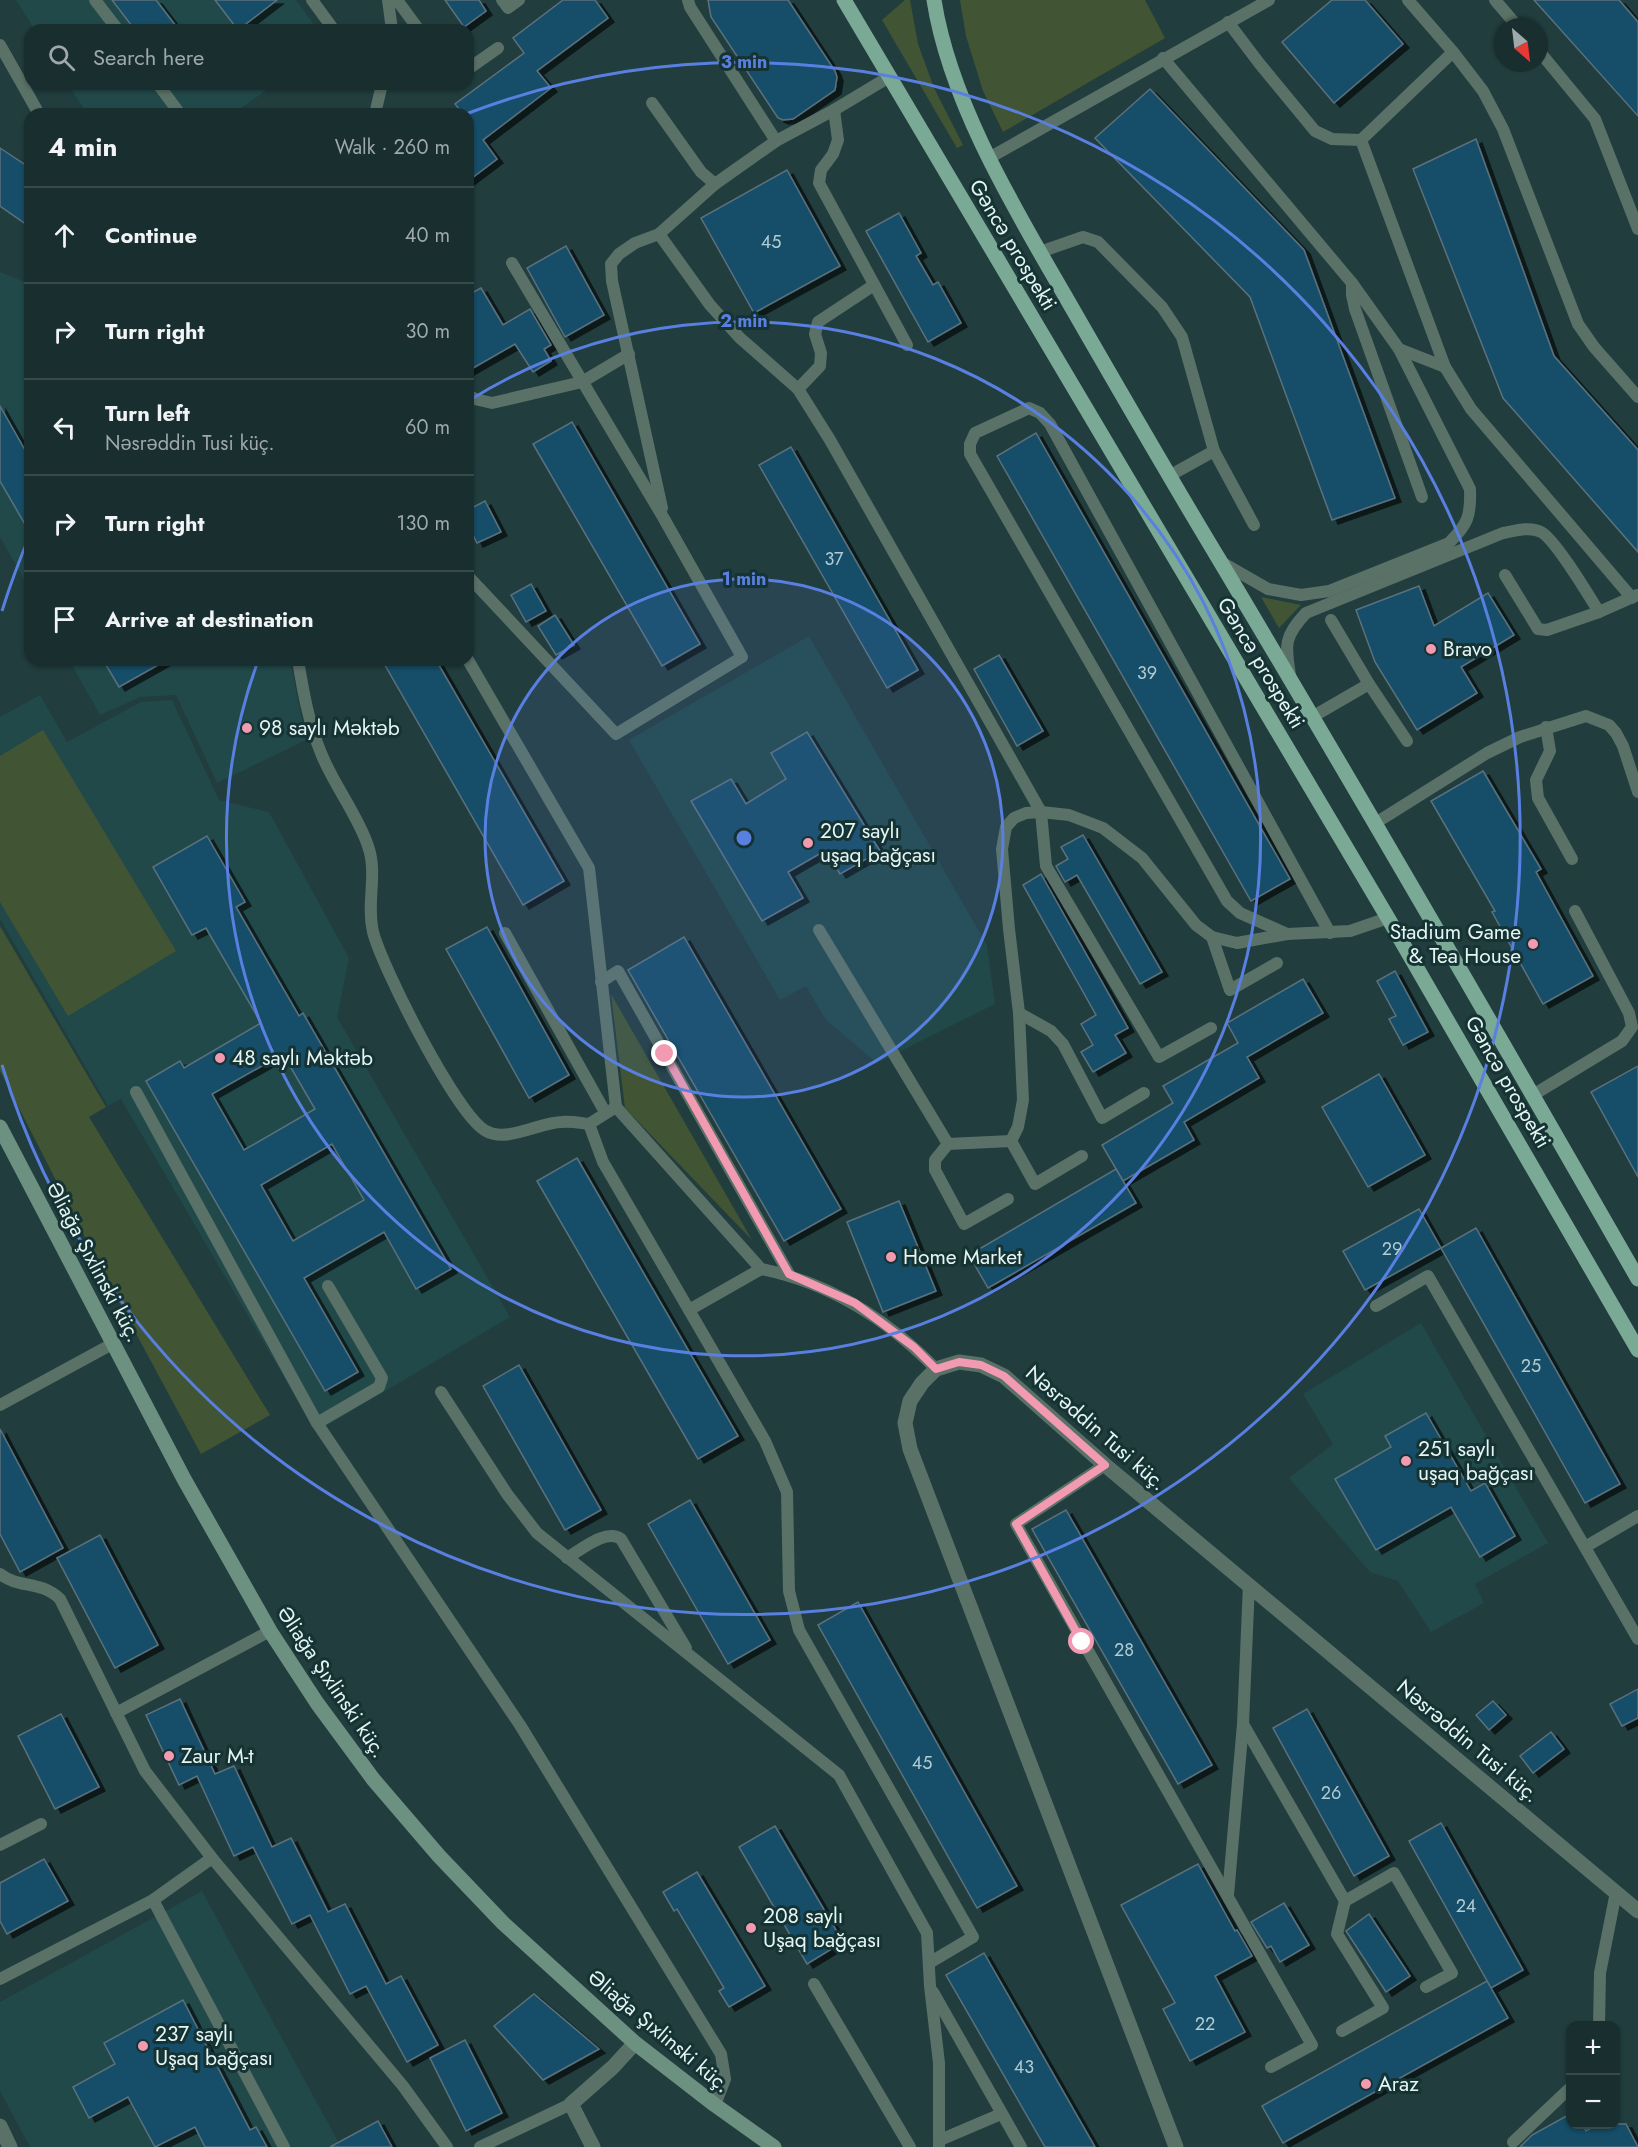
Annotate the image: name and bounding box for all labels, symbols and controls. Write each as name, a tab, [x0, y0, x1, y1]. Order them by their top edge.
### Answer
north arrow	[1494, 18, 1548, 72]
search box	[24, 24, 474, 90]
icon: search	[45, 41, 78, 74]
text: Search here	[93, 41, 204, 73]
text: 3 min	[721, 49, 767, 75]
text: 4 min	[48, 128, 117, 166]
text: Walk · 260 m	[335, 133, 450, 162]
street label: Gəncə prospekti	[962, 174, 1064, 316]
icon: ahead	[48, 219, 81, 252]
text: Continue	[105, 219, 197, 251]
text: 40 m	[405, 221, 450, 250]
house number: 45	[761, 229, 781, 255]
text: 2 min	[720, 308, 768, 334]
icon: right	[48, 315, 81, 348]
text: Turn right	[105, 315, 205, 347]
text: 30 m	[405, 317, 450, 346]
text: Turn left	[105, 397, 190, 429]
icon: left	[48, 411, 81, 444]
text: 60 m	[405, 413, 450, 442]
text: Nəsrəddin Tusi küç.	[105, 429, 275, 458]
icon: right	[48, 507, 81, 540]
text: Turn right	[105, 507, 205, 539]
text: 130 m	[396, 509, 450, 538]
house number: 37	[824, 546, 844, 572]
text: 1 min	[722, 566, 766, 592]
street label: Gəncə prospekti	[1210, 592, 1312, 734]
icon: arrive	[48, 603, 81, 636]
text: Arrive at destination	[105, 603, 314, 635]
place label: Bravo	[1443, 634, 1492, 664]
marker: Bravo	[1424, 642, 1438, 656]
house number: 39	[1137, 660, 1157, 686]
place label: 98 saylı Məktəb	[259, 713, 400, 743]
marker: 98 saylı Məktəb	[240, 721, 254, 735]
place label: 207 saylı uşaq bağçası	[820, 816, 936, 870]
centre of rings	[734, 828, 754, 848]
marker: 207 saylı uşaq bağçası	[801, 836, 815, 850]
place label: Stadium Game & Tea House	[1390, 917, 1521, 971]
marker: Stadium Game & Tea House	[1526, 937, 1540, 951]
street label: Gəncə prospekti	[1458, 1010, 1558, 1154]
route end	[651, 1040, 677, 1066]
place label: 48 saylı Məktəb	[232, 1043, 373, 1073]
marker: 48 saylı Məktəb	[213, 1051, 227, 1065]
street label: Əliağa Şıxlinski küç.	[39, 1176, 149, 1348]
house number: 29	[1382, 1236, 1402, 1262]
place label: Home Market	[903, 1242, 1022, 1272]
marker: Home Market	[884, 1250, 898, 1264]
house number: 25	[1521, 1353, 1541, 1379]
street label: Nəsrəddin Tusi küç.	[1019, 1358, 1173, 1498]
place label: 251 saylı uşaq bağçası	[1418, 1434, 1534, 1488]
marker: 251 saylı uşaq bağçası	[1399, 1454, 1413, 1468]
street label: Əliağa Şıxlinski küç.	[270, 1600, 394, 1764]
route start	[1068, 1628, 1094, 1654]
house number: 28	[1114, 1637, 1134, 1663]
street label: Nəsrəddin Tusi küç.	[1390, 1672, 1546, 1810]
place label: Zaur M-t	[181, 1741, 254, 1771]
marker: Zaur M-t	[162, 1749, 176, 1763]
house number: 45	[912, 1750, 932, 1776]
house number: 26	[1321, 1780, 1341, 1806]
house number: 24	[1456, 1893, 1476, 1919]
place label: 208 saylı Uşaq bağçası	[763, 1901, 881, 1955]
marker: 208 saylı Uşaq bağçası	[744, 1921, 758, 1935]
street label: Əliağa Şıxlinski küç.	[581, 1962, 737, 2100]
house number: 22	[1195, 2011, 1215, 2037]
place label: 237 saylı Uşaq bağçası	[155, 2019, 273, 2073]
map controls	[1566, 2021, 1620, 2129]
button: +	[1566, 2021, 1620, 2075]
marker: 237 saylı Uşaq bağçası	[136, 2039, 150, 2053]
house number: 43	[1014, 2054, 1034, 2080]
place label: Araz	[1378, 2069, 1419, 2099]
button: −	[1566, 2075, 1620, 2129]
marker: Araz	[1359, 2077, 1373, 2091]

